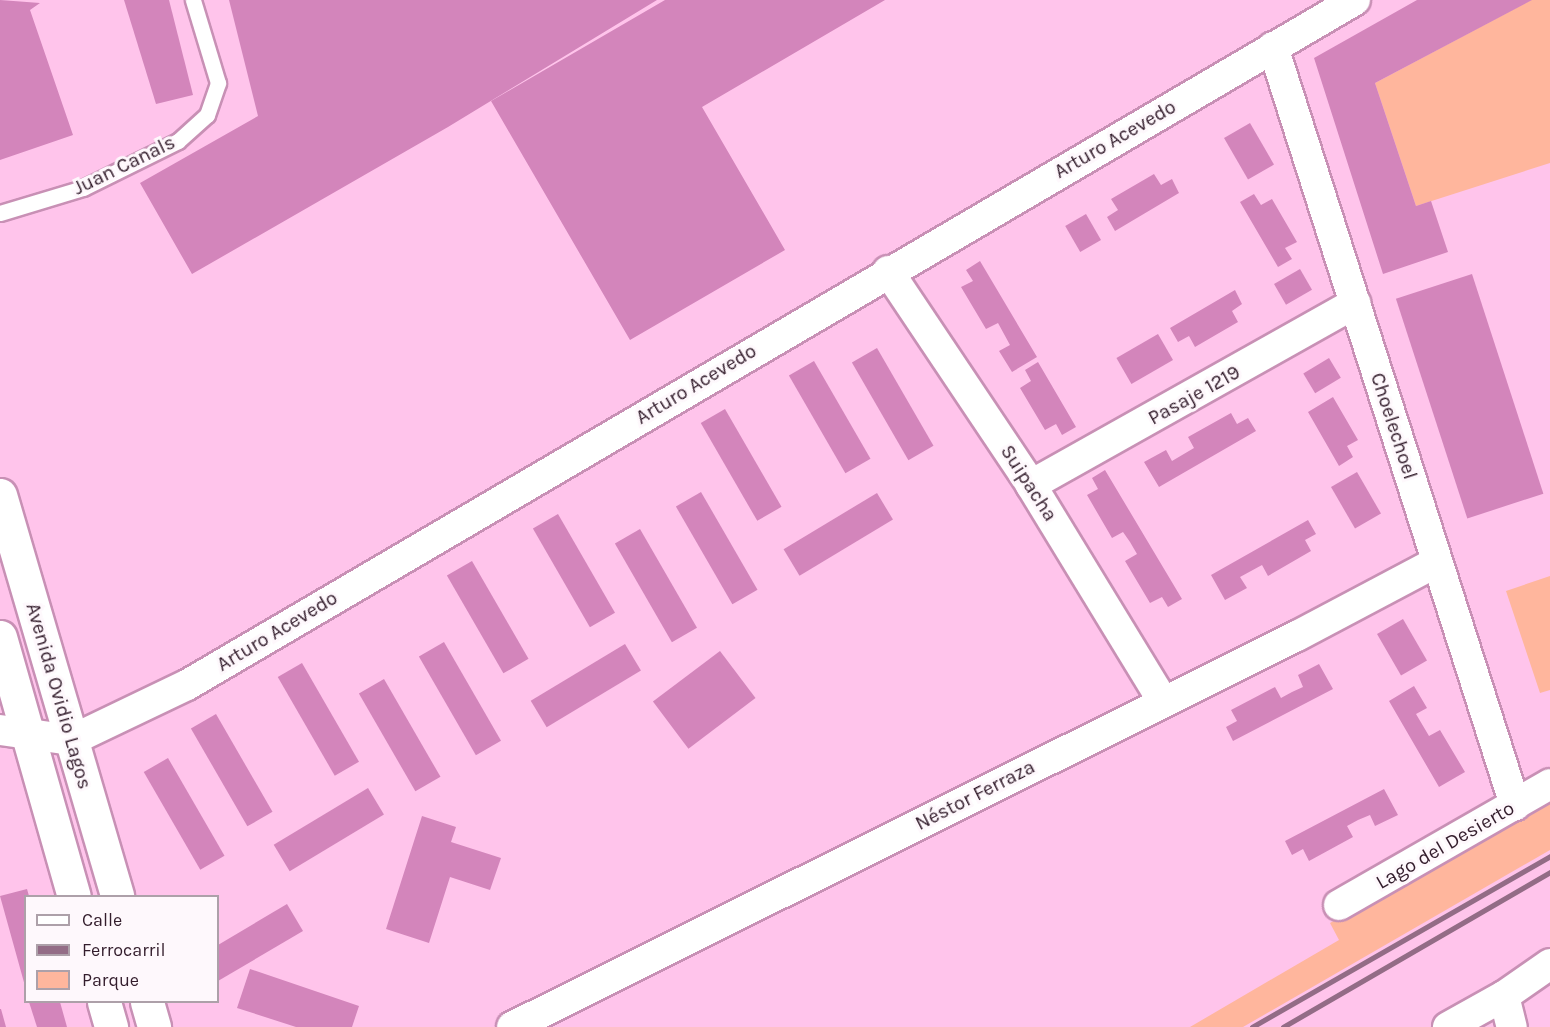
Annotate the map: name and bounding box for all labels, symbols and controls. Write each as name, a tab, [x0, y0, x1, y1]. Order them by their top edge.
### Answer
street label: Arturo Acevedo	[1050, 94, 1180, 184]
street label: Juan Canals	[69, 130, 179, 200]
street label: Arturo Acevedo	[631, 339, 761, 429]
street label: Pasaje 1219	[1144, 360, 1244, 430]
street label: Choelechoel	[1366, 370, 1422, 482]
street label: Suipacha	[995, 440, 1063, 526]
street label: Arturo Acevedo	[212, 586, 342, 676]
street label: Avenida Ovidio Lagos	[21, 600, 97, 792]
street label: Néstor Ferraza	[911, 755, 1039, 835]
street label: Lago del Desierto	[1372, 796, 1518, 894]
legend	[24, 895, 219, 1003]
text: Calle	[82, 909, 122, 931]
text: Ferrocarril	[82, 939, 166, 961]
text: Parque	[82, 969, 139, 991]

